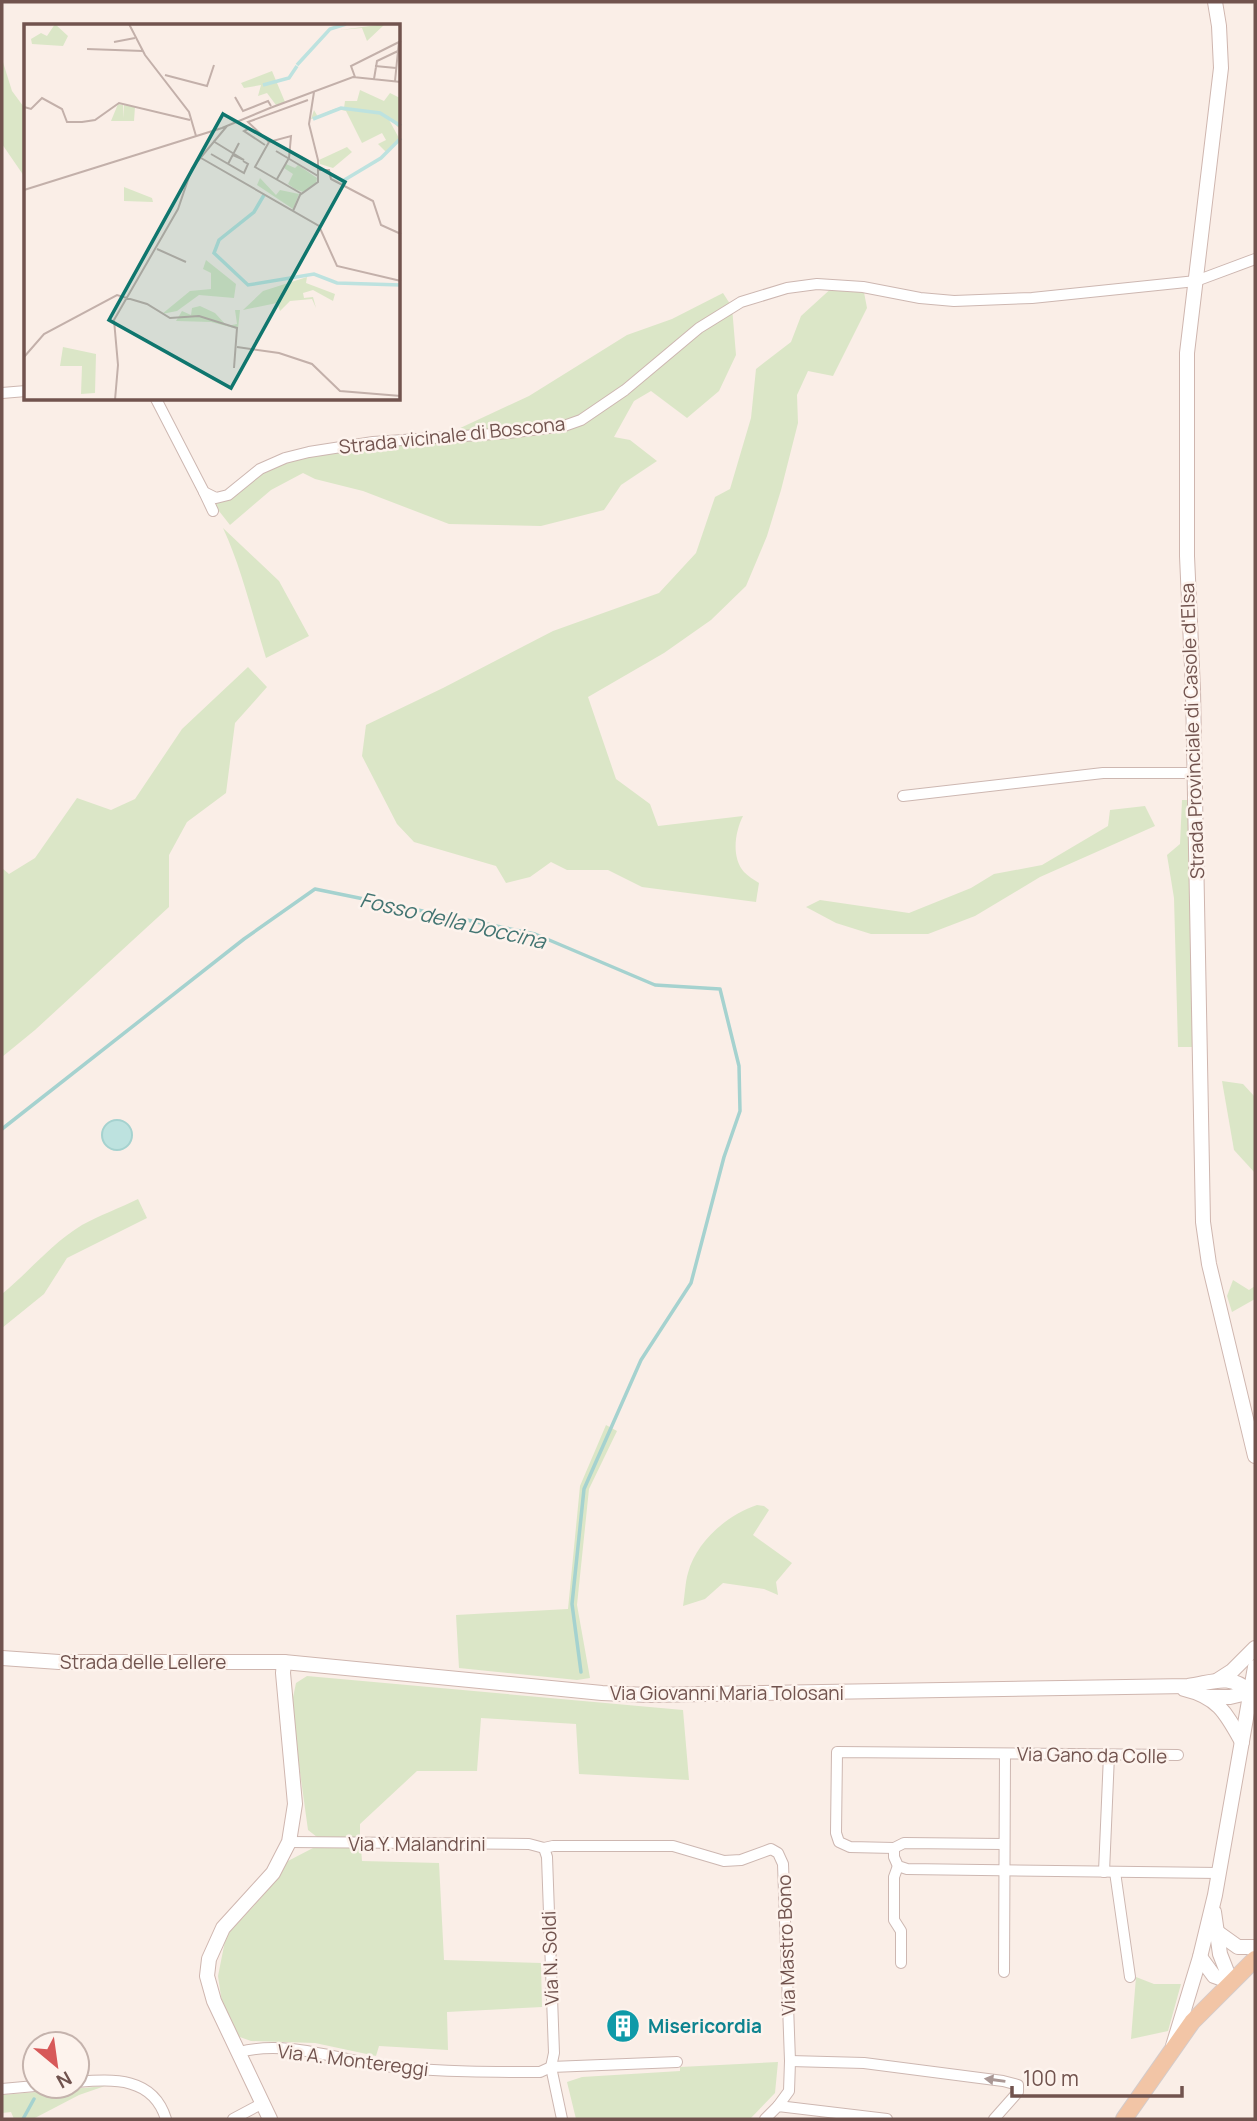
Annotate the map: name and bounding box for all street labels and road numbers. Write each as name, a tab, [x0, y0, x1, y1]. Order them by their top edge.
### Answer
street label: Strada vicinale di Boscona	[338, 410, 566, 460]
street label: Strada Provinciale di Casole d'Elsa	[1174, 583, 1210, 879]
street label: Strada delle Lellere	[60, 1649, 226, 1675]
street label: Via Giovanni Maria Tolosani	[610, 1680, 844, 1706]
street label: Via Gano da Colle	[1017, 1741, 1167, 1769]
street label: Via Y. Malandrini	[348, 1831, 486, 1857]
street label: Via Mastro Bono	[771, 1874, 801, 2016]
street label: Via N. Soldi	[535, 1910, 565, 2006]
street label: Via A. Montereggi	[276, 2038, 430, 2082]

